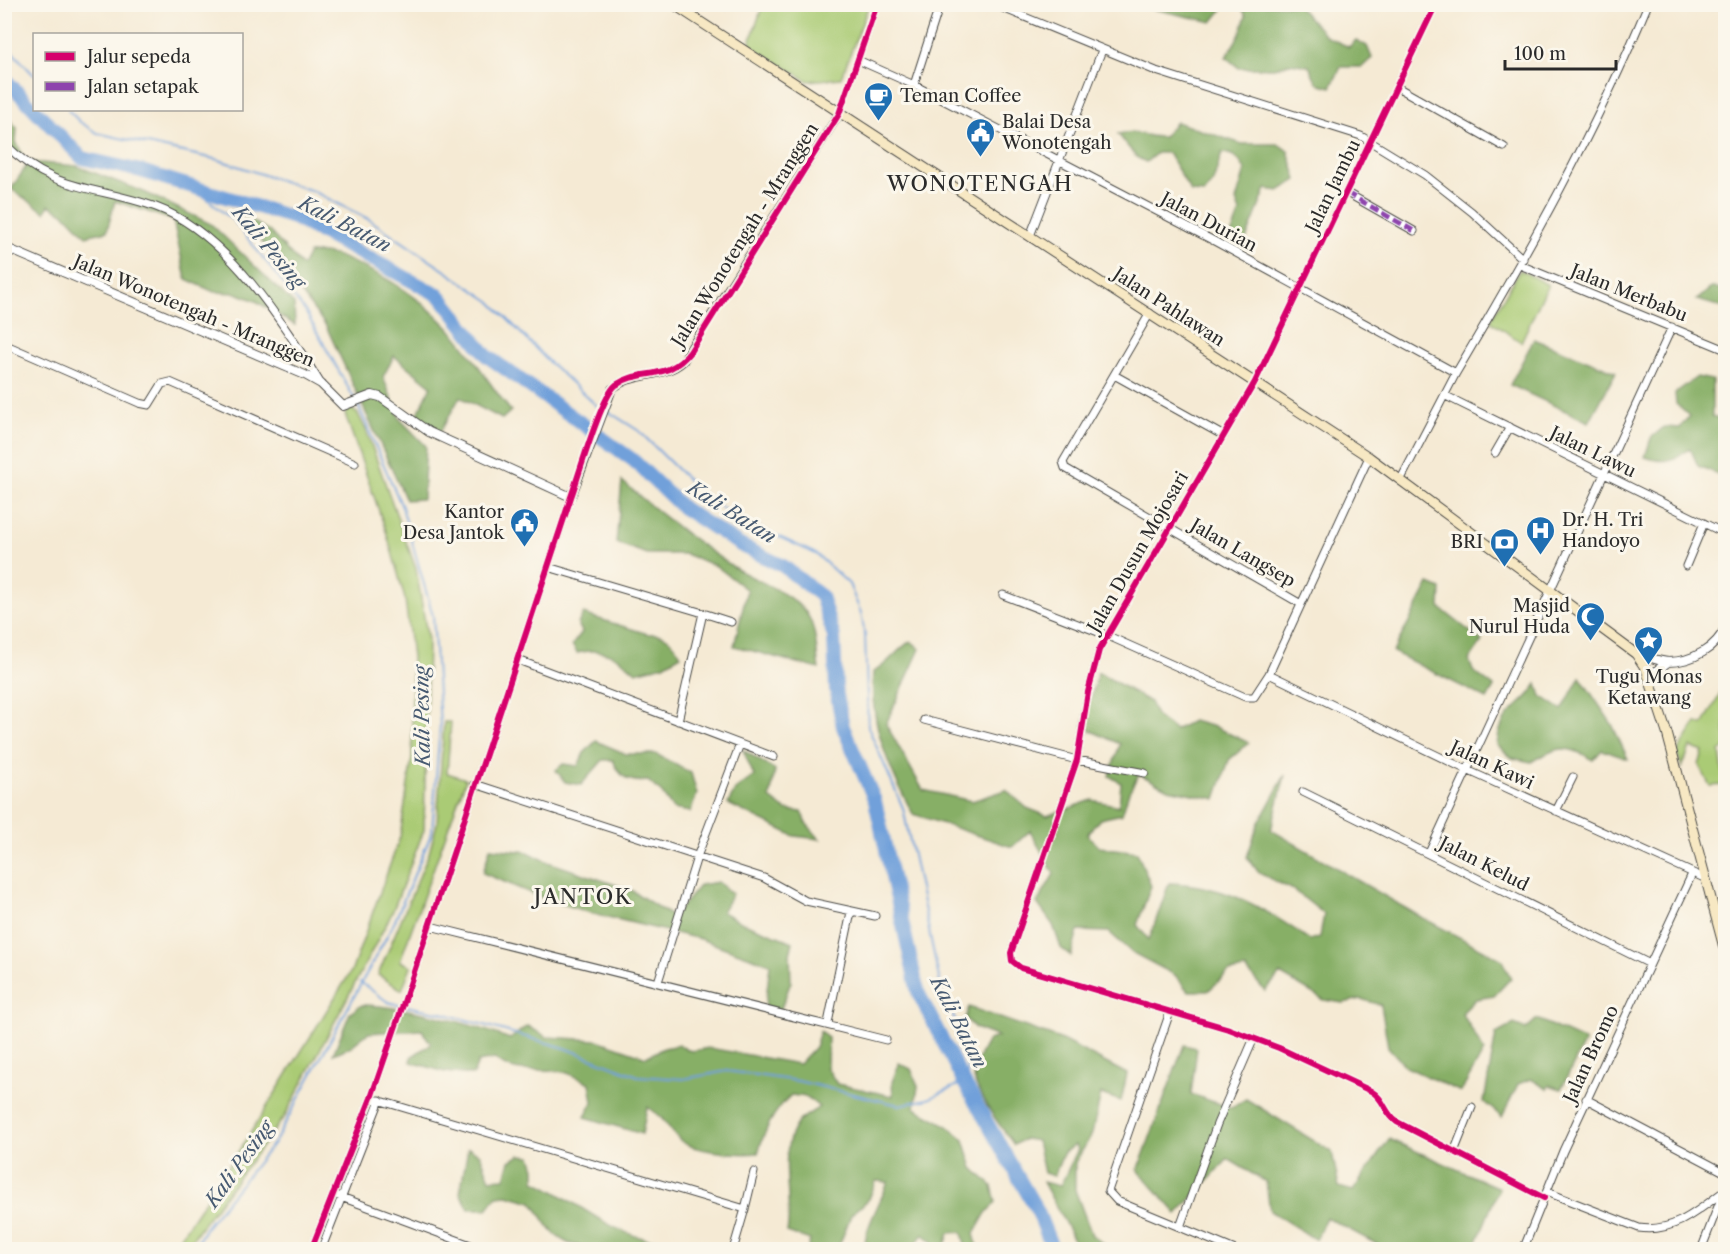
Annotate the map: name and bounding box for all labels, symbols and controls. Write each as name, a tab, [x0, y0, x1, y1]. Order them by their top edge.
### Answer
legend	[33, 33, 243, 111]
scale bar	[1505, 33, 1616, 71]
text: 100 m	[1514, 43, 1566, 65]
text: Jalur sepeda	[84, 46, 191, 68]
text: Jalan setapak	[84, 76, 200, 98]
cafe icon: Teman Coffee	[863, 80, 895, 122]
place label: Teman Coffee	[900, 85, 1021, 107]
place label: Balai Desa Wonotengah	[1001, 111, 1111, 154]
public building icon: Balai Desa Wonotengah	[965, 116, 997, 158]
street label: Jalan Wonotengah - Mranggen	[665, 119, 823, 354]
street label: Jalan Jambu	[1300, 136, 1365, 239]
district label: WONOTENGAH	[886, 171, 1073, 196]
street label: Jalan Durian	[1154, 186, 1261, 257]
water label: Kali Batan	[293, 190, 395, 257]
water label: Kali Pesing	[226, 199, 312, 295]
street label: Jalan Wonotengah - Mranggen	[67, 249, 318, 372]
street label: Jalan Merbabu	[1564, 258, 1691, 326]
street label: Jalan Pahlawan	[1107, 261, 1229, 351]
street label: Jalan Lawu	[1544, 420, 1640, 482]
street label: Jalan Dusun Mojosari	[1081, 467, 1193, 639]
water label: Kali Batan	[682, 474, 781, 549]
place label: Kantor Desa Jantok	[403, 501, 506, 544]
public building icon: Kantor Desa Jantok	[509, 506, 541, 548]
place label: Dr. H. Tri Handoyo	[1562, 509, 1644, 552]
street label: Jalan Langsep	[1184, 513, 1299, 592]
hospital icon: Dr. H. Tri Handoyo	[1525, 514, 1557, 556]
bank icon: BRI	[1488, 526, 1520, 568]
place label: BRI	[1451, 531, 1483, 553]
place label: Masjid Nurul Huda	[1469, 595, 1571, 638]
mosque icon: Masjid Nurul Huda	[1575, 600, 1607, 642]
place icon: Tugu Monas Ketawang	[1633, 624, 1665, 666]
water label: Kali Pesing	[409, 663, 435, 769]
place label: Tugu Monas Ketawang	[1596, 666, 1702, 709]
street label: Jalan Kawi	[1444, 735, 1538, 794]
street label: Jalan Kelud	[1433, 831, 1532, 896]
district label: JANTOK	[531, 884, 632, 909]
water label: Kali Batan	[925, 970, 992, 1072]
street label: Jalan Bromo	[1558, 1002, 1623, 1109]
water label: Kali Pesing	[198, 1115, 280, 1214]

